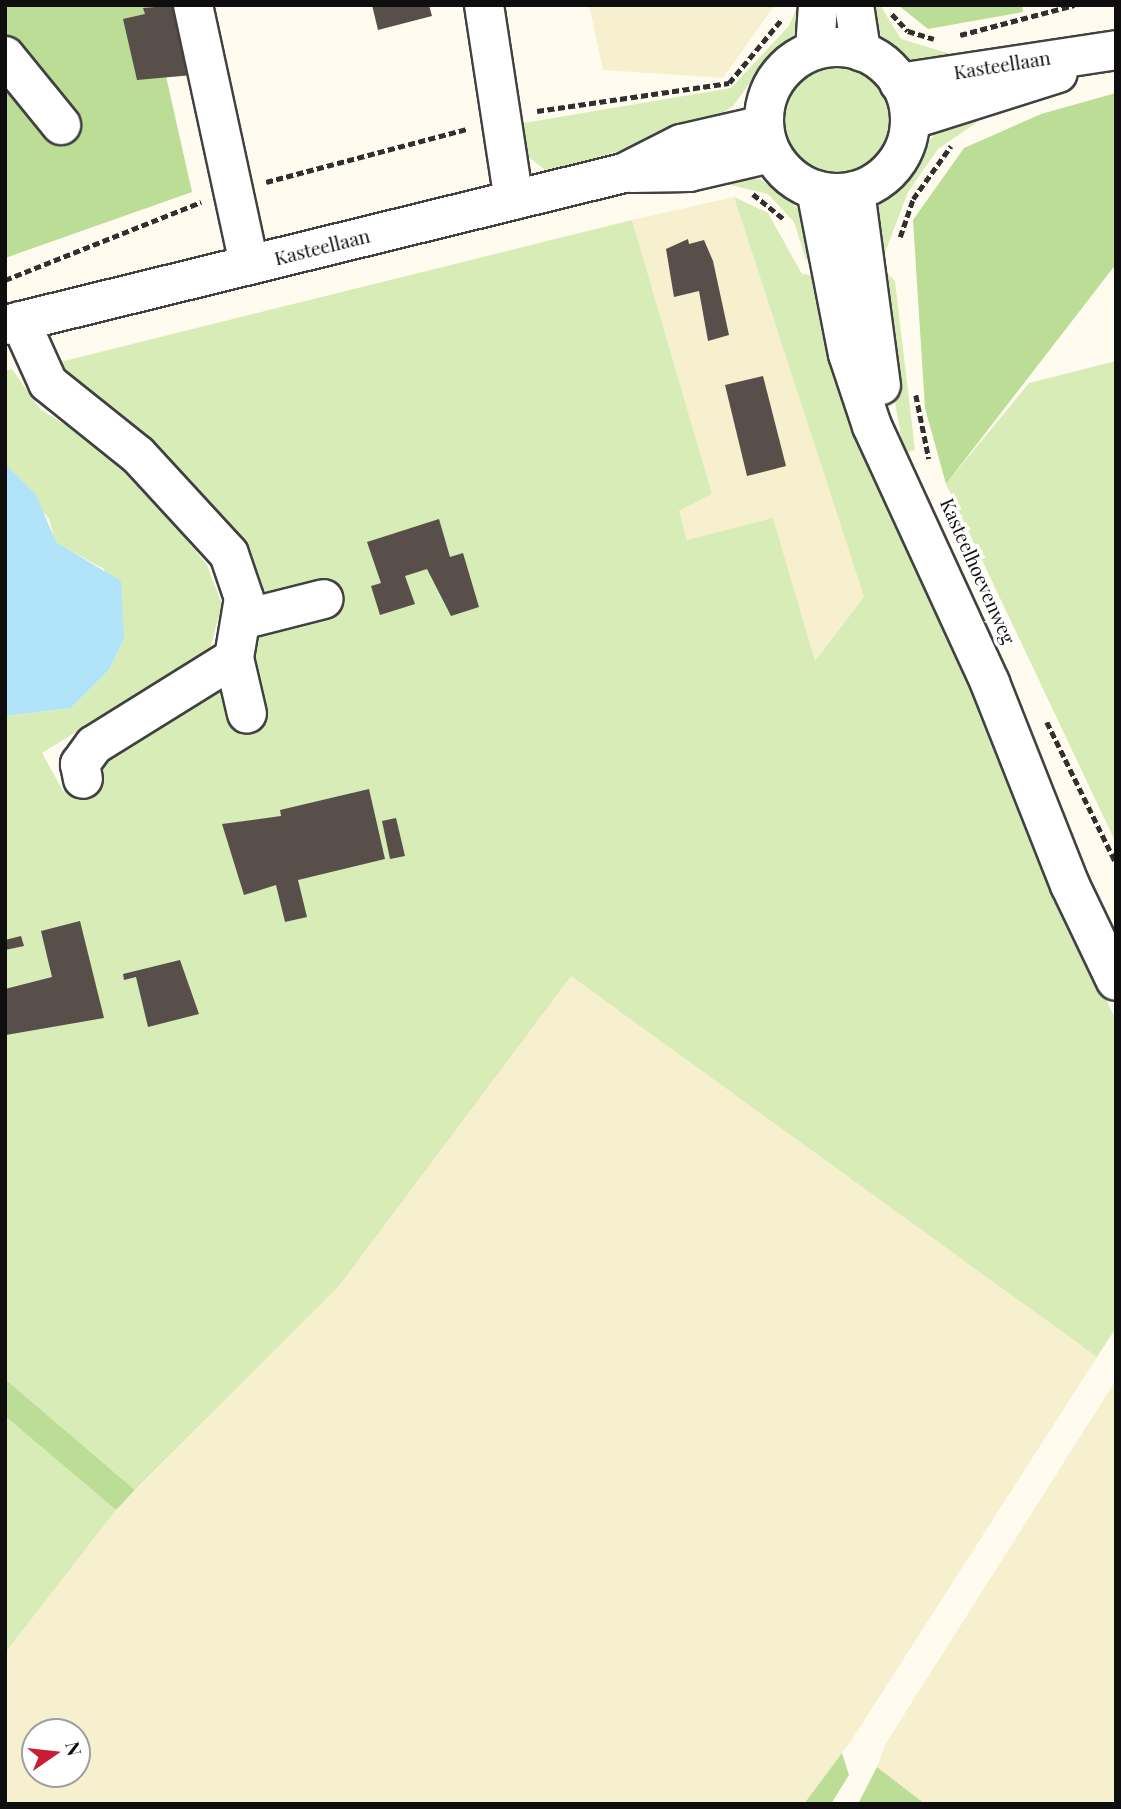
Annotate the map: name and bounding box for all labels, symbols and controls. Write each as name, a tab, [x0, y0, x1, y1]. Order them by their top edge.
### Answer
street label: Kasteellaan	[952, 46, 1052, 84]
street label: Kasteellaan	[272, 224, 372, 270]
street label: Kasteelhoevenweg	[936, 495, 1020, 647]
north arrow	[21, 1718, 91, 1788]
text: N	[60, 1739, 89, 1758]

